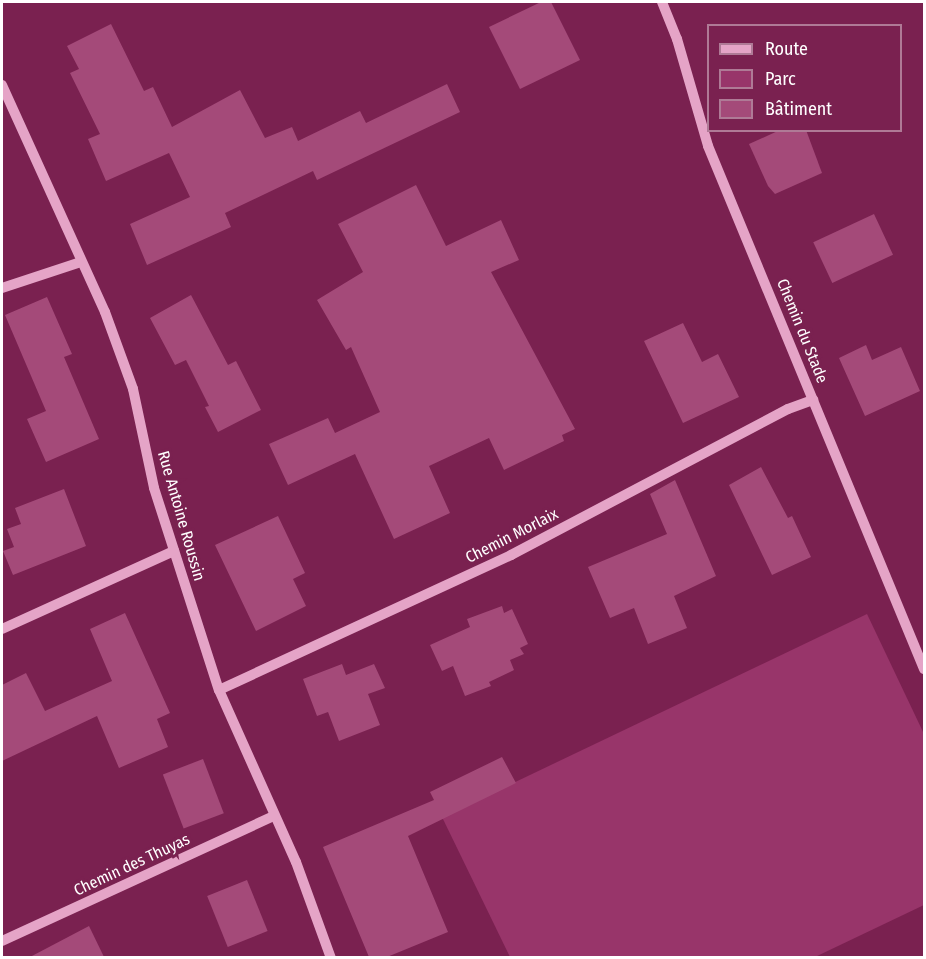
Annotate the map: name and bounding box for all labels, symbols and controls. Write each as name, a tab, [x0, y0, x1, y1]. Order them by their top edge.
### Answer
legend	[707, 24, 902, 132]
text: Route	[765, 38, 808, 60]
text: Parc	[765, 68, 796, 90]
text: Bâtiment	[765, 98, 832, 120]
street label: Chemin du Stade	[772, 276, 832, 386]
street label: Rue Antoine Roussin	[153, 449, 209, 583]
street label: Chemin Morlaix	[463, 504, 561, 568]
street label: Chemin des Thuyas	[71, 830, 193, 900]

